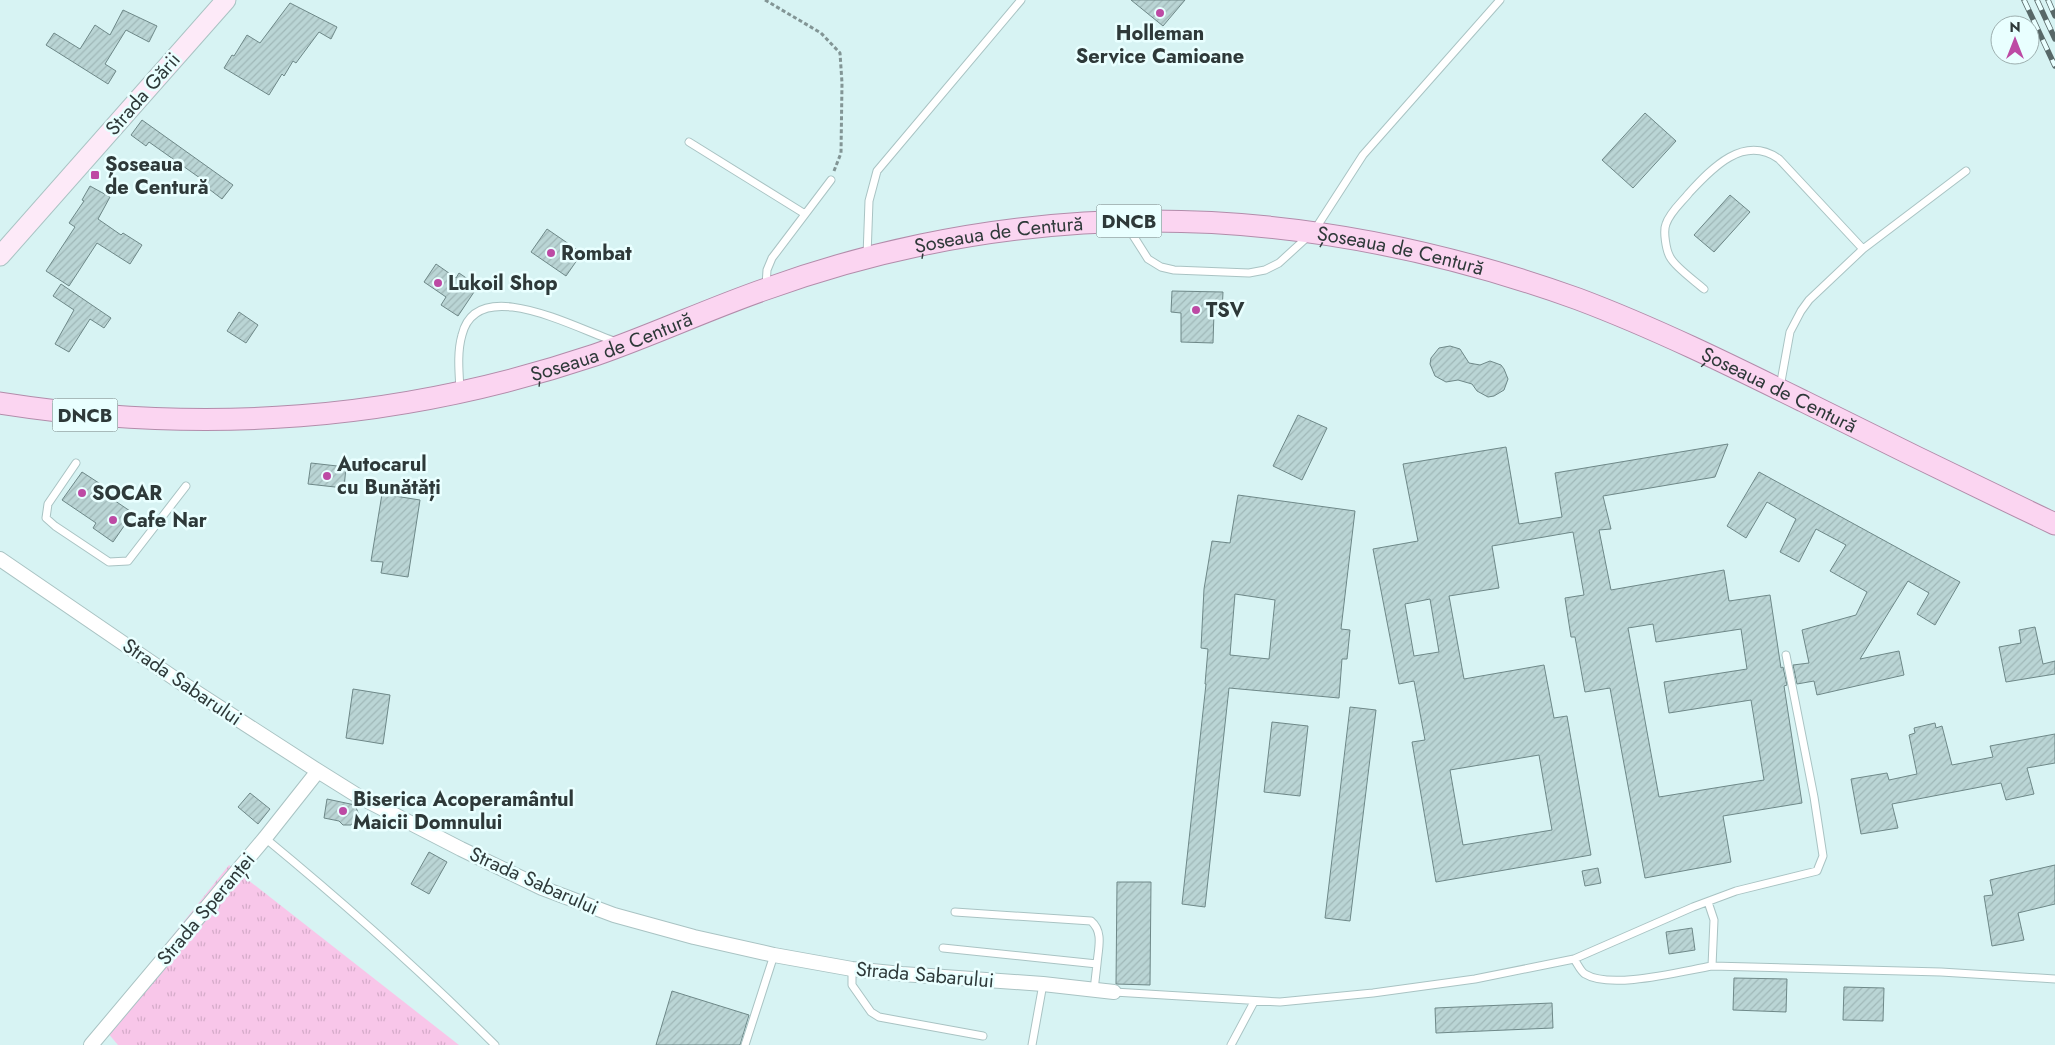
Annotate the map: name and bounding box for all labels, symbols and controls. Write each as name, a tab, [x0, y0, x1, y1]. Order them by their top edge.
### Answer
marker: Holleman Service Camioane	[1154, 7, 1166, 19]
north arrow	[1990, 15, 2040, 65]
text: N	[2009, 17, 2021, 37]
place label: Holleman Service Camioane	[1076, 19, 1244, 71]
street label: Strada Gării	[99, 46, 187, 142]
place label: Șoseaua de Centură	[105, 150, 209, 202]
marker: Șoseaua de Centură	[89, 169, 101, 181]
road number: DNCB	[1096, 205, 1162, 238]
street label: Șoseaua de Centură	[912, 209, 1084, 261]
street label: Șoseaua de Centură	[1315, 219, 1487, 283]
place label: Rombat	[561, 239, 632, 268]
marker: Rombat	[545, 247, 557, 259]
place label: Lukoil Shop	[448, 269, 558, 298]
marker: Lukoil Shop	[432, 277, 444, 289]
place label: TSV	[1206, 296, 1245, 325]
street label: Șoseaua de Centură	[527, 304, 697, 389]
marker: TSV	[1190, 304, 1202, 316]
street label: Șoseaua de Centură	[1697, 339, 1862, 440]
road number: DNCB	[52, 398, 118, 432]
place label: Autocarul cu Bunătăți	[336, 450, 441, 502]
marker: Autocarul cu Bunătăți	[321, 470, 333, 482]
place label: SOCAR	[92, 479, 162, 508]
marker: SOCAR	[76, 487, 88, 499]
place label: Cafe Nar	[123, 506, 208, 535]
marker: Cafe Nar	[107, 514, 119, 526]
street label: Strada Sabarului	[116, 631, 248, 733]
place label: Biserica Acoperamântul Maicii Domnului	[353, 785, 574, 837]
marker: Biserica Acoperamântul Maicii Domnului	[337, 805, 349, 817]
street label: Strada Sabarului	[465, 840, 603, 922]
street label: Strada Speranței	[150, 846, 262, 972]
street label: Strada Sabarului	[855, 955, 995, 995]

